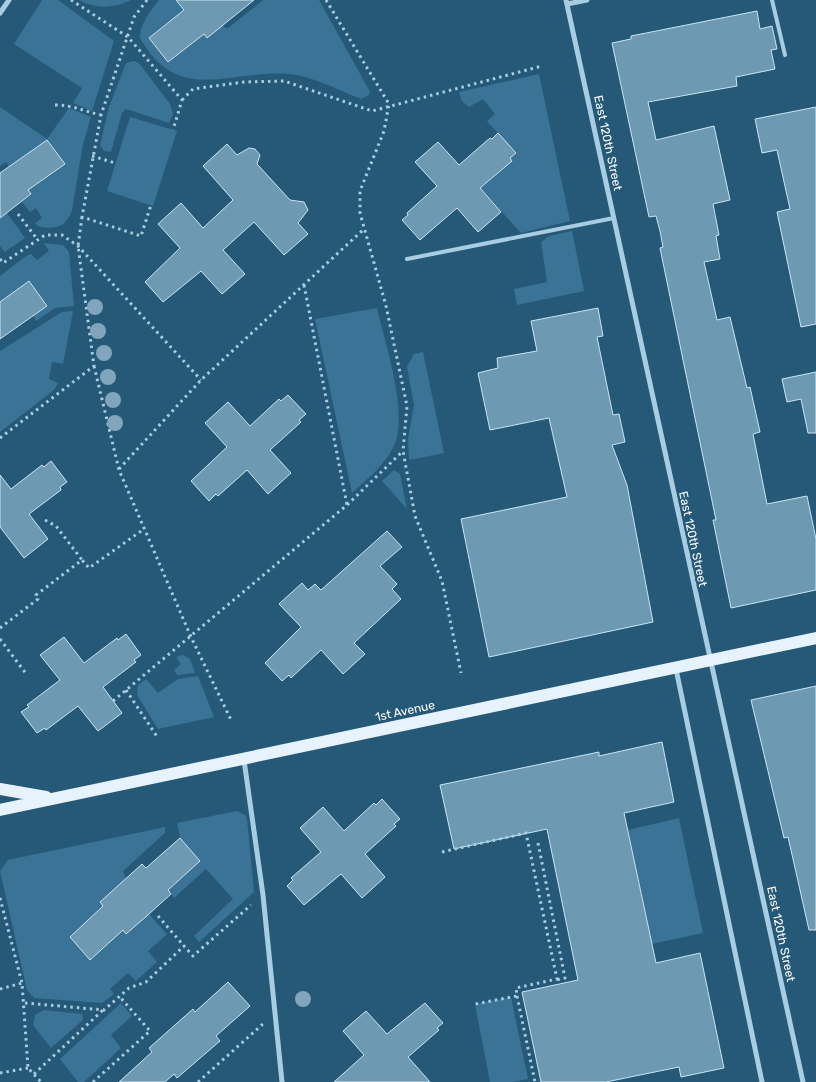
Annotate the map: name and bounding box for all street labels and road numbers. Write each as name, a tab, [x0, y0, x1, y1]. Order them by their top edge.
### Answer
street label: East 120th Street	[591, 94, 625, 192]
street label: East 120th Street	[676, 490, 710, 588]
street label: 1st Avenue	[374, 698, 436, 724]
street label: East 120th Street	[764, 885, 798, 983]

